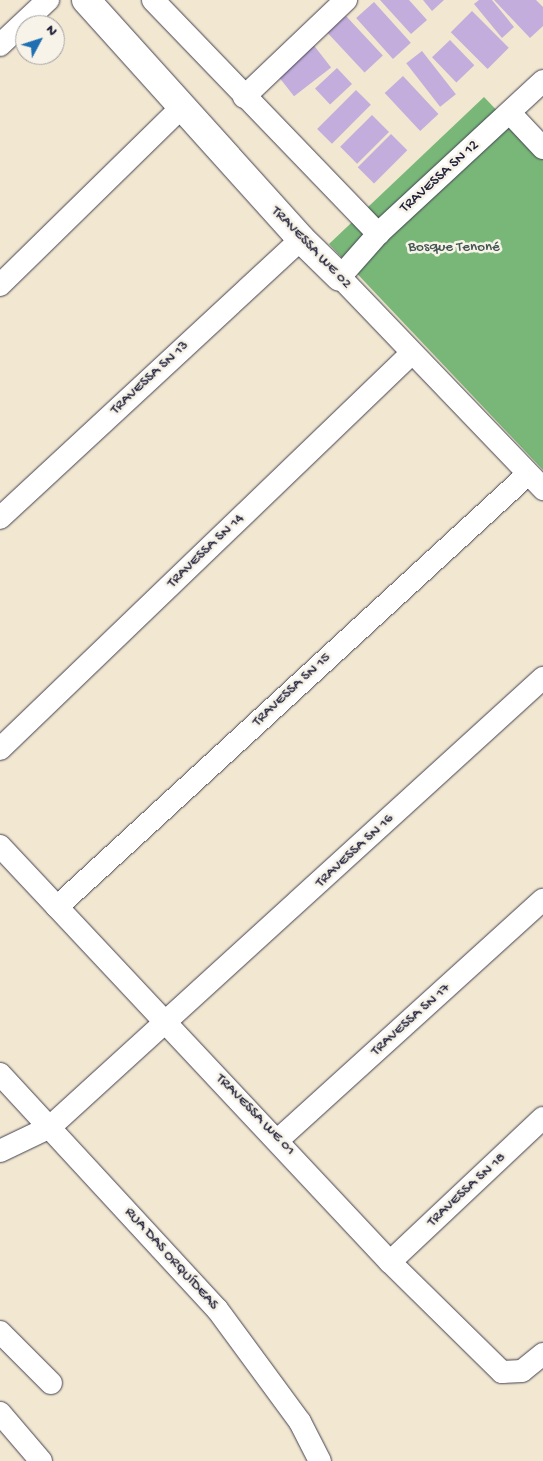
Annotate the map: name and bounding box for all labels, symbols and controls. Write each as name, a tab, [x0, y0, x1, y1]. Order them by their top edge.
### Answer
north arrow	[15, 15, 65, 65]
text: N	[42, 22, 61, 40]
street label: TRAVESSA SN 12	[397, 137, 483, 217]
street label: TRAVESSA WE 02	[267, 203, 355, 293]
park label: Bosque Tenoné	[408, 239, 500, 257]
street label: TRAVESSA SN 13	[107, 337, 193, 419]
street label: TRAVESSA SN 14	[164, 510, 248, 592]
street label: TRAVESSA SN 15	[249, 649, 335, 731]
street label: TRAVESSA SN 16	[312, 810, 398, 892]
street label: TRAVESSA SN 17	[368, 980, 454, 1060]
street label: TRAVESSA WE 01	[211, 1070, 299, 1160]
street label: TRAVESSA SN 18	[424, 1149, 510, 1231]
street label: RUA DAS ORQUÍDEAS	[120, 1204, 222, 1314]

